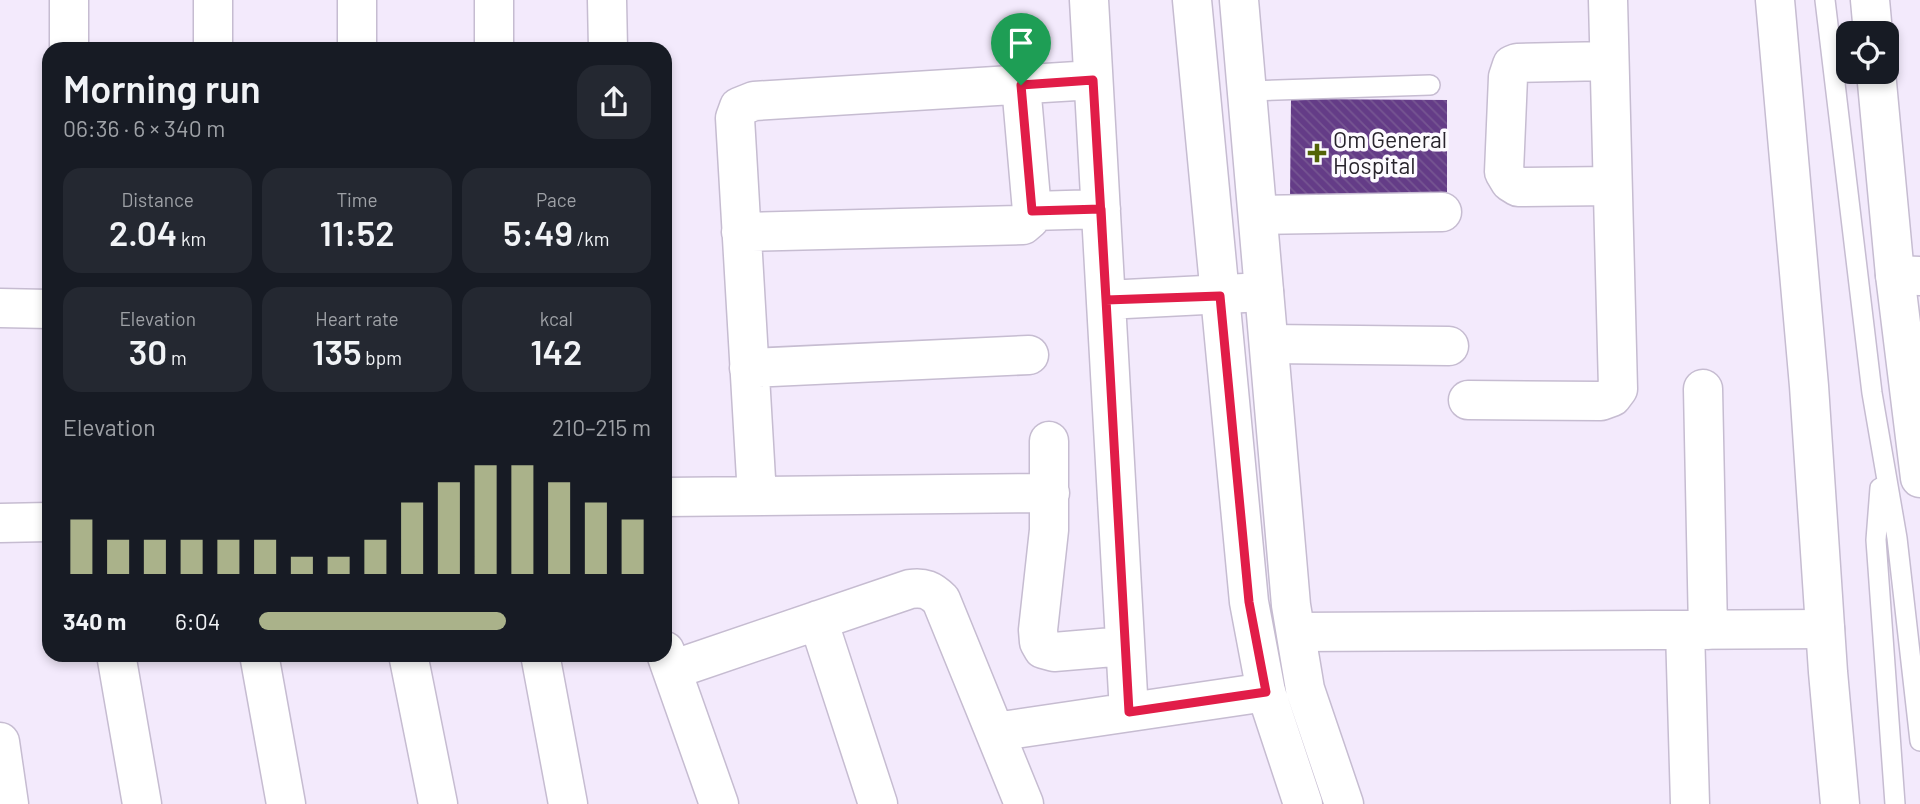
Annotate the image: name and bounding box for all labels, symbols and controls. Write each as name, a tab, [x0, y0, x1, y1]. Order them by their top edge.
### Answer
pin	[991, 13, 1051, 85]
map controls	[1836, 21, 1899, 84]
button: locate	[1836, 21, 1899, 84]
icon: arrive	[1002, 24, 1040, 62]
text: Morning run	[63, 65, 261, 111]
button: share	[577, 65, 651, 139]
text: 06:36 · 6 × 340 m	[63, 114, 225, 142]
place label: Om General Hospital	[1333, 125, 1447, 179]
marker: Om General Hospital	[1307, 143, 1327, 163]
text: Distance	[121, 188, 194, 211]
text: Time	[336, 188, 378, 211]
text: Pace	[536, 188, 577, 211]
text: 2.04	[109, 211, 177, 253]
text: 11:52	[319, 211, 395, 253]
text: 5:49	[503, 211, 573, 253]
text: km	[177, 227, 206, 250]
text: /km	[573, 227, 610, 250]
text: Elevation	[119, 307, 196, 330]
text: Heart rate	[315, 307, 399, 330]
text: kcal	[540, 307, 573, 330]
text: 30	[129, 330, 167, 372]
text: 135	[312, 330, 362, 372]
text: 142	[530, 330, 582, 372]
text: m	[167, 346, 187, 369]
text: bpm	[362, 346, 402, 369]
text: Elevation	[63, 413, 156, 441]
text: 210–215 m	[552, 413, 651, 441]
text: 340 m	[63, 607, 126, 635]
text: 6:04	[175, 607, 220, 635]

